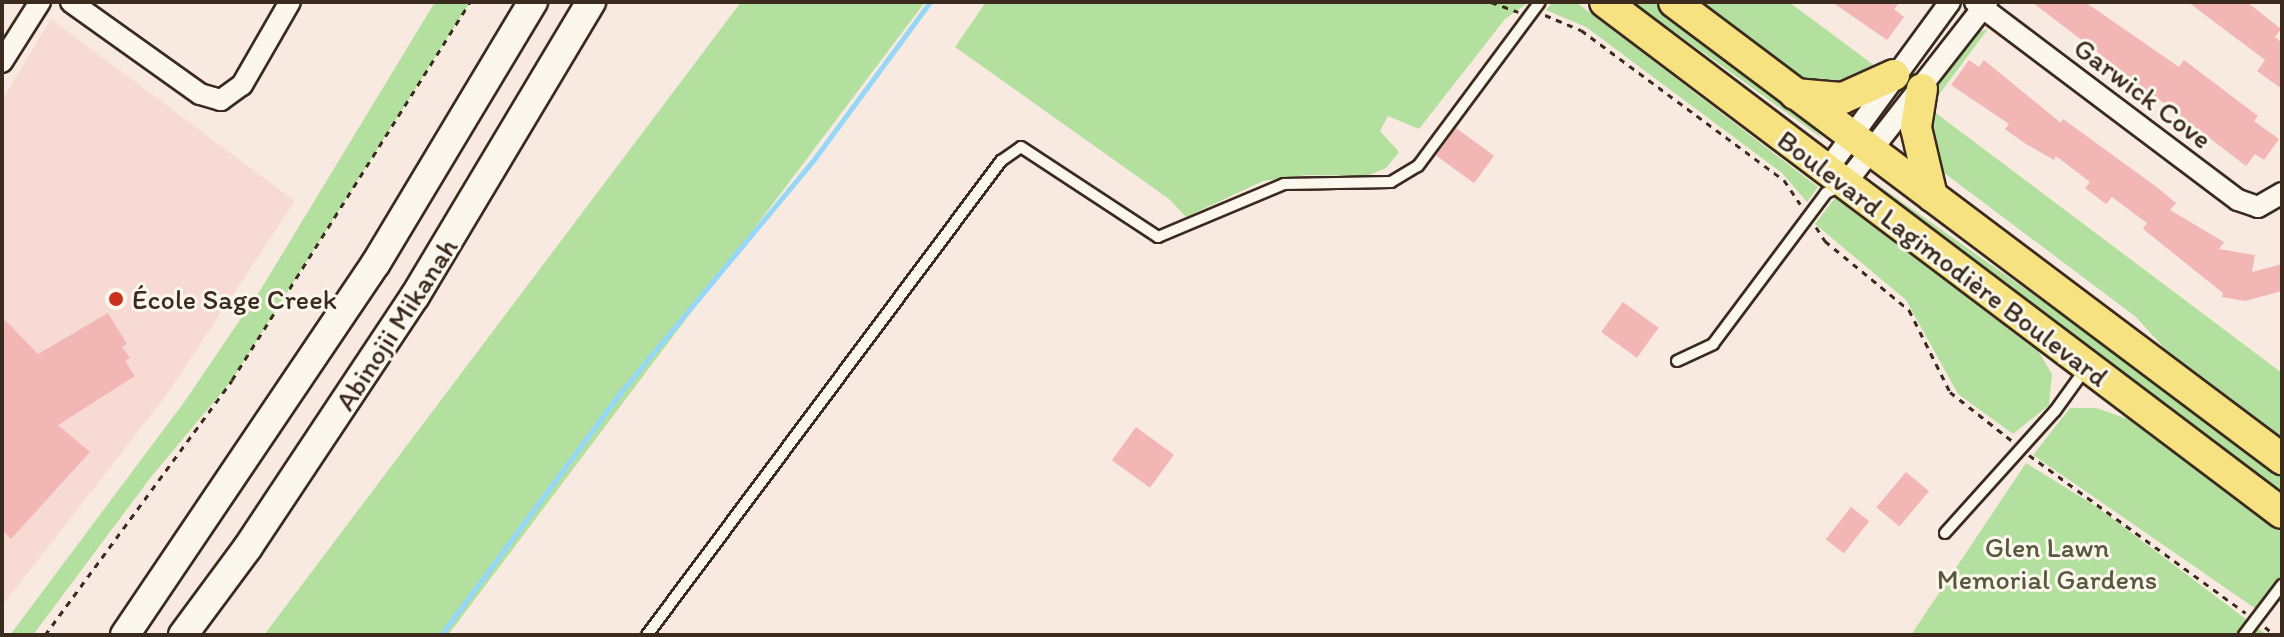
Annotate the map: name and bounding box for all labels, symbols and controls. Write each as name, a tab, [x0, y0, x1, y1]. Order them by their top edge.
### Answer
street label: Garwick Cove	[2067, 30, 2219, 156]
street label: Boulevard Lagimodière Boulevard	[1771, 122, 2115, 394]
street label: Abinojii Mikanah	[328, 232, 464, 416]
place label: École Sage Creek	[132, 282, 337, 316]
marker: École Sage Creek	[107, 290, 125, 308]
park label: Glen Lawn Memorial Gardens	[1936, 530, 2158, 596]

